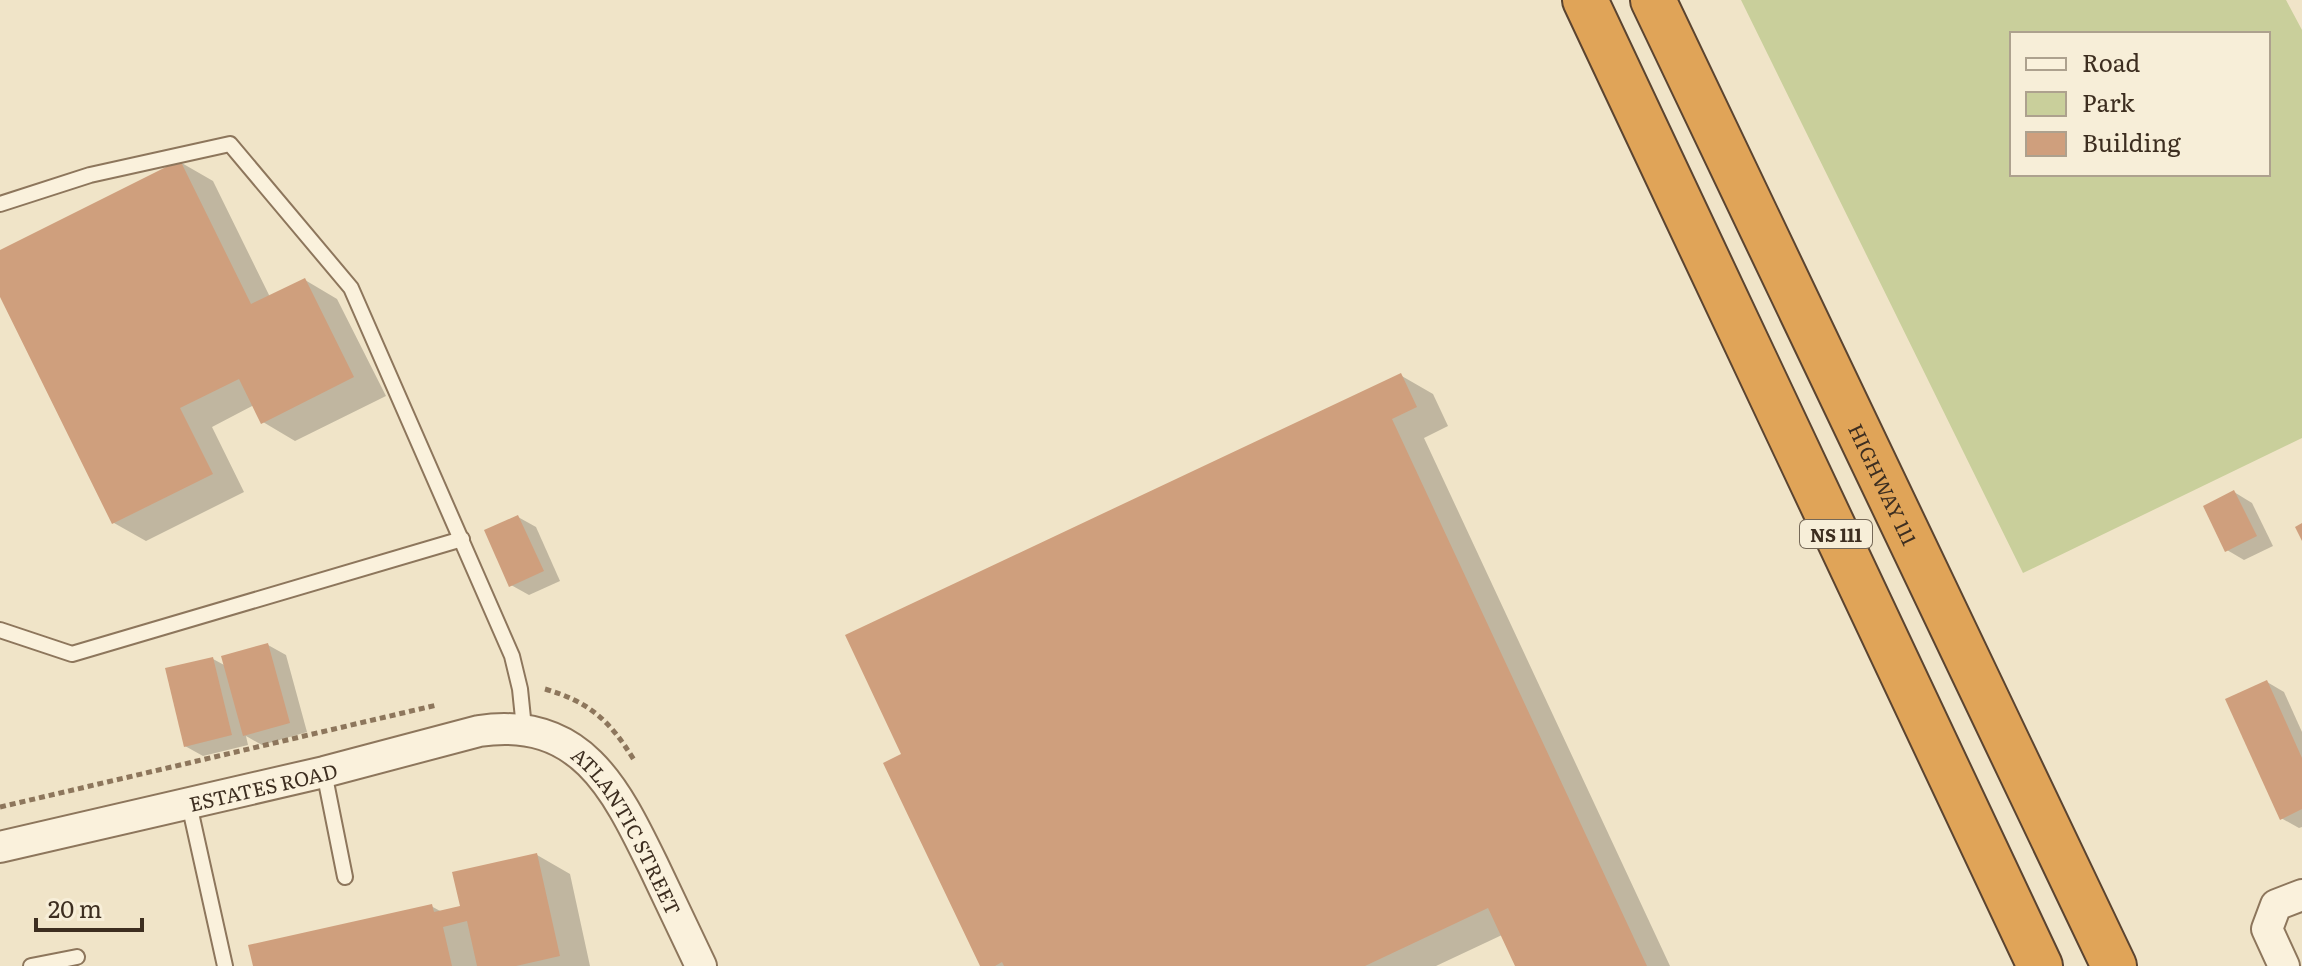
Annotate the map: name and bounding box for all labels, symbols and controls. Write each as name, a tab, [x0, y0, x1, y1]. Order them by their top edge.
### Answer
legend	[2010, 32, 2270, 176]
text: Road	[2082, 44, 2141, 79]
text: Park	[2082, 84, 2135, 119]
text: Building	[2082, 124, 2181, 159]
street label: HIGHWAY 111	[1842, 418, 1926, 550]
road number: NS 111	[1800, 520, 1872, 548]
street label: ATLANTIC STREET	[566, 739, 689, 920]
street label: ESTATES ROAD	[186, 754, 340, 818]
scale bar	[36, 882, 142, 932]
text: 20 m	[48, 890, 102, 925]

